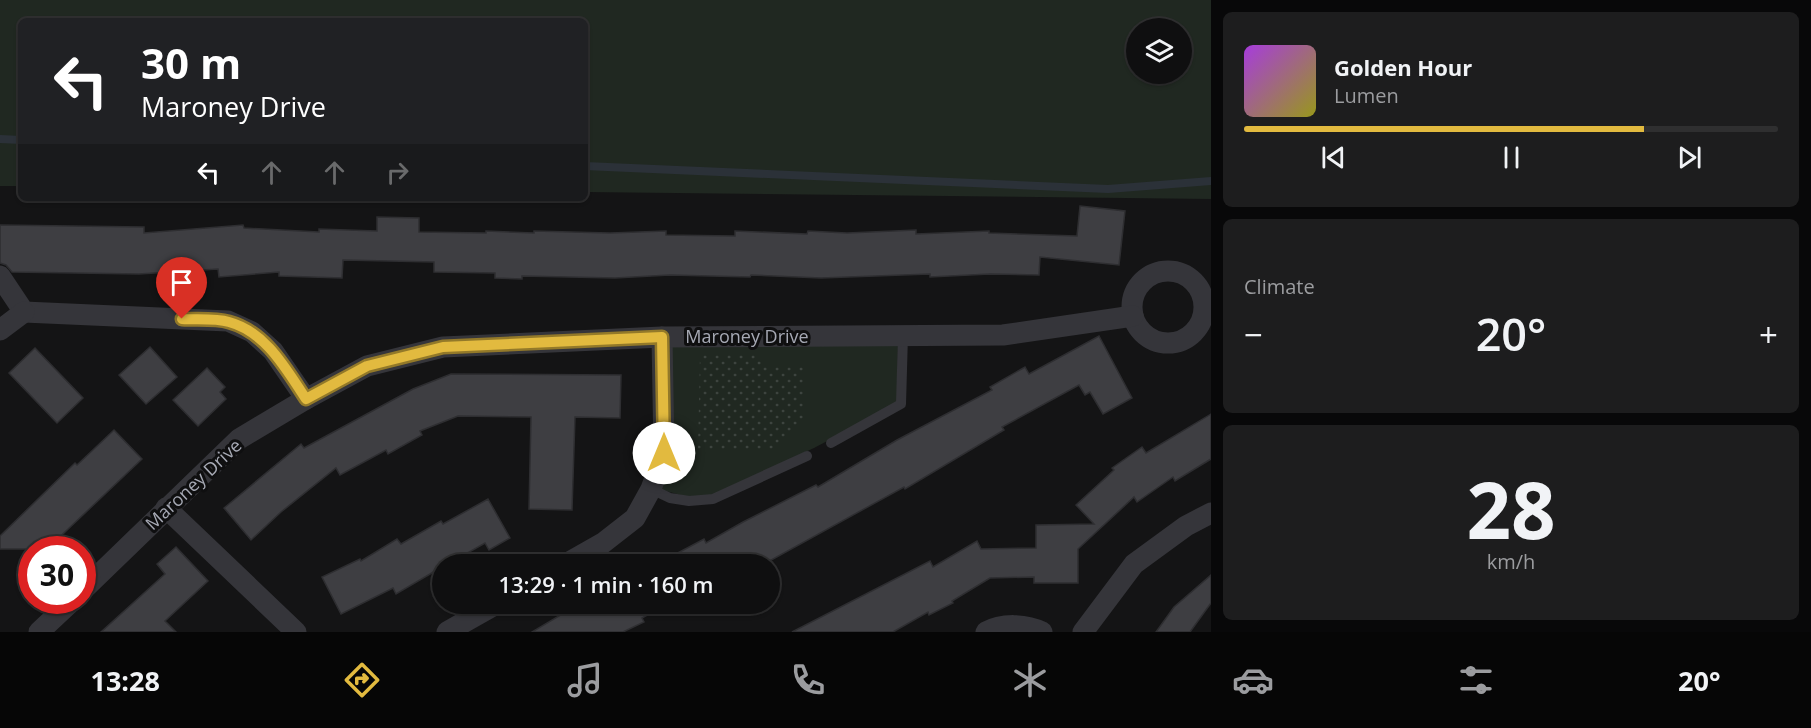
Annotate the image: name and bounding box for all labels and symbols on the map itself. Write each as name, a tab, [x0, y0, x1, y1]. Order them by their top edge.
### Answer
pin	[156, 257, 207, 319]
street label: Maroney Drive	[685, 324, 809, 348]
position arrow	[632, 421, 696, 485]
street label: Maroney Drive	[140, 433, 246, 535]
speed limit sign: 30	[18, 536, 96, 614]

